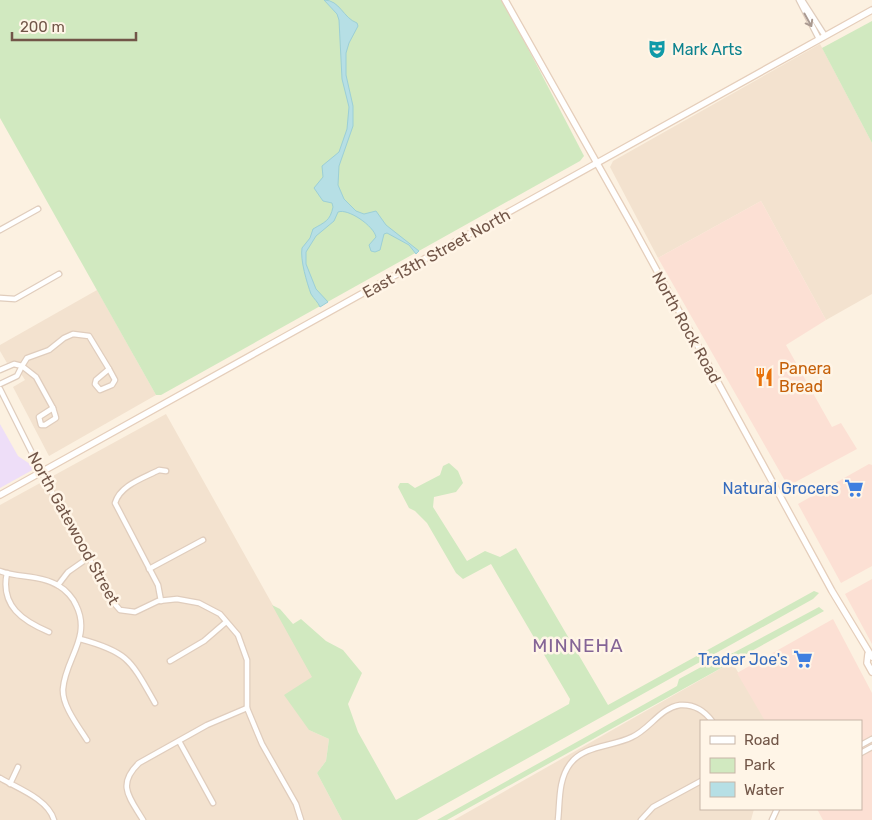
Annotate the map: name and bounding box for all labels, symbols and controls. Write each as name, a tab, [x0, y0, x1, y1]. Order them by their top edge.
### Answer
scale bar	[12, 10, 136, 42]
one-way arrow	[803, 13, 813, 28]
text: 200 m	[20, 18, 65, 36]
theatre icon: Mark Arts	[646, 38, 668, 60]
place label: Mark Arts	[672, 40, 742, 59]
street label: East 13th Street North	[359, 205, 513, 302]
street label: North Rock Road	[648, 268, 725, 386]
place label: Panera Bread	[779, 359, 831, 396]
restaurant icon: Panera Bread	[753, 366, 775, 388]
street label: North Gatewood Street	[24, 449, 123, 608]
supermarket icon: Natural Grocers	[843, 477, 865, 499]
place label: Natural Grocers	[723, 479, 839, 498]
district label: MINNEHA	[532, 634, 624, 657]
supermarket icon: Trader Joe's	[792, 648, 814, 670]
place label: Trader Joe's	[698, 650, 788, 669]
legend	[700, 720, 862, 810]
text: Road	[744, 731, 780, 749]
text: Park	[744, 756, 775, 774]
text: Water	[744, 781, 784, 799]

